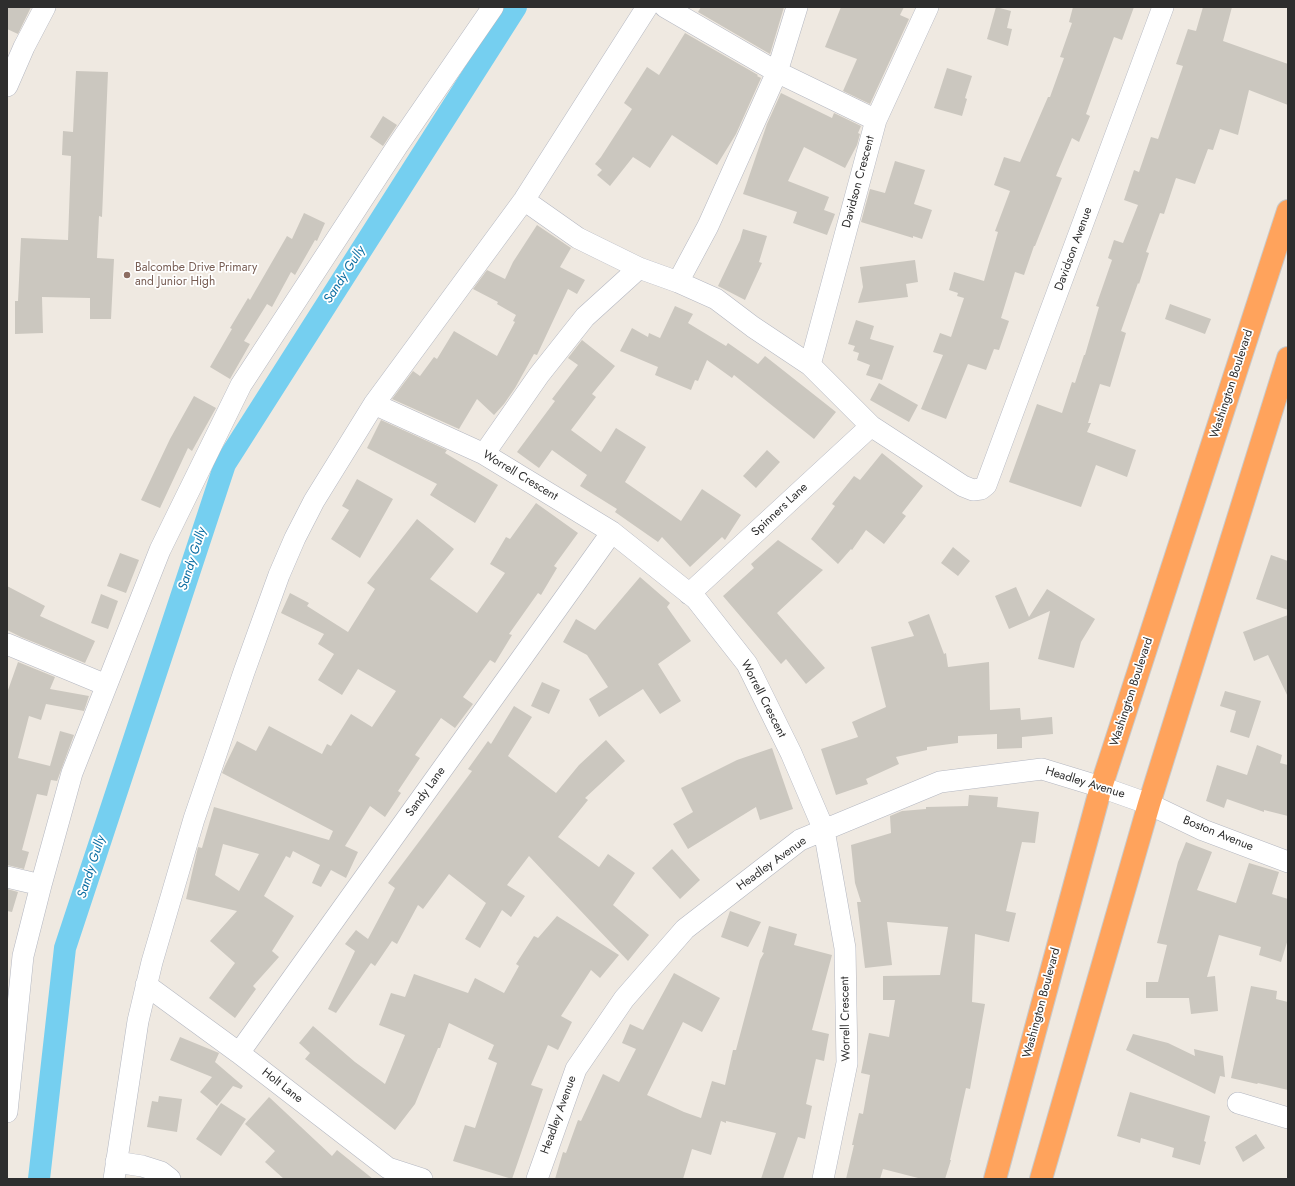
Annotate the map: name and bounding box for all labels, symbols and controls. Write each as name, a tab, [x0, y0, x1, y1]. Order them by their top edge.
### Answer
street label: Davidson Crescent	[840, 134, 878, 230]
street label: Davidson Avenue	[1052, 205, 1096, 293]
water label: Sandy Gully	[321, 243, 369, 307]
place label: Balcombe Drive Primary and Junior High	[135, 261, 257, 289]
marker: Balcombe Drive Primary and Junior High	[122, 270, 132, 280]
street label: Washington Boulevard	[1208, 328, 1256, 440]
street label: Worrell Crescent	[480, 448, 560, 504]
street label: Spinners Lane	[749, 480, 811, 540]
water label: Sandy Gully	[176, 526, 210, 592]
street label: Washington Boulevard	[1108, 636, 1156, 748]
street label: Worrell Crescent	[737, 658, 789, 740]
street label: Sandy Lane	[403, 764, 449, 820]
street label: Headley Avenue	[1043, 764, 1127, 802]
street label: Boston Avenue	[1181, 813, 1255, 855]
water label: Sandy Gully	[75, 834, 109, 900]
street label: Headley Avenue	[734, 834, 810, 894]
street label: Washington Boulevard	[1020, 946, 1064, 1060]
street label: Worrell Crescent	[838, 976, 854, 1062]
street label: Holt Lane	[259, 1066, 305, 1106]
street label: Headley Avenue	[538, 1074, 580, 1156]

